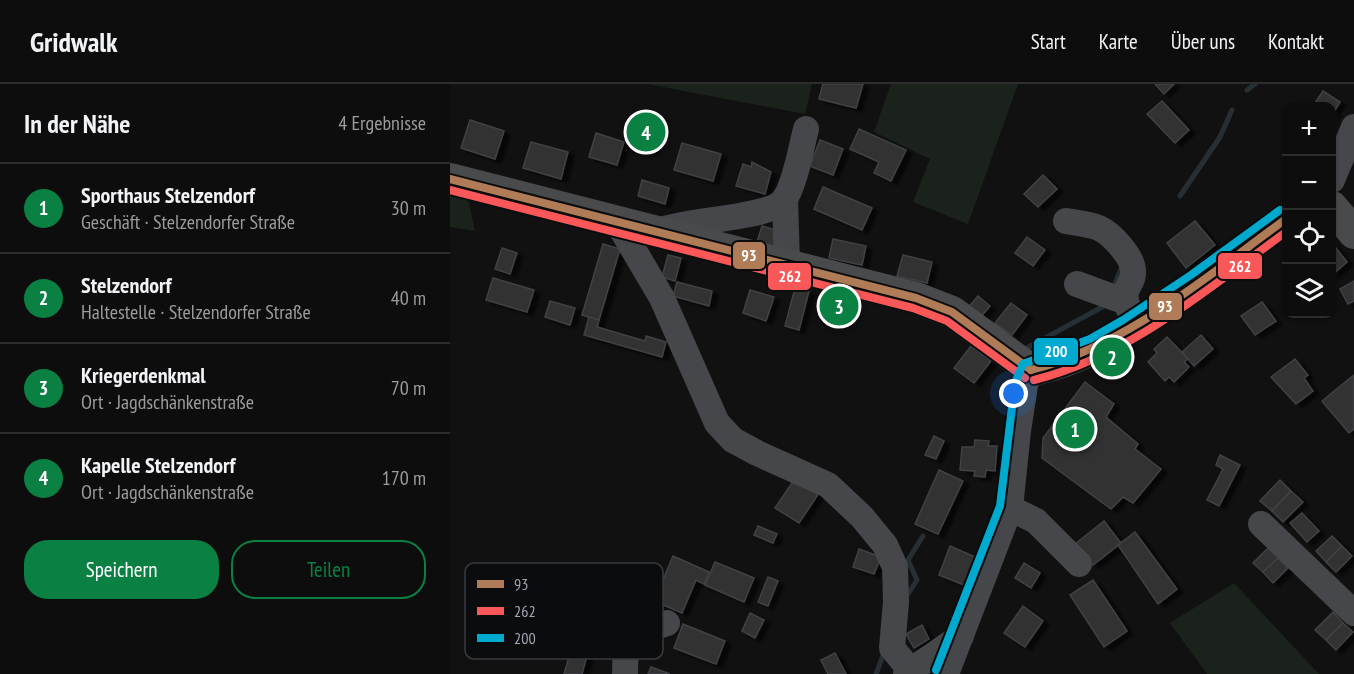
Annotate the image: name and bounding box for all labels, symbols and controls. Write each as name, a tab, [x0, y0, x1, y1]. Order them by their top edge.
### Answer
text: Gridwalk	[30, 23, 118, 60]
text: Start	[1031, 28, 1066, 55]
text: Karte	[1099, 28, 1138, 55]
text: Über uns	[1171, 28, 1235, 55]
text: Kontakt	[1268, 28, 1324, 55]
map controls	[1282, 102, 1336, 318]
button: +	[1282, 102, 1336, 156]
text: In der Nähe	[24, 107, 130, 140]
text: 4 Ergebnisse	[338, 110, 426, 136]
pin: 4	[626, 110, 666, 154]
button: −	[1282, 156, 1336, 210]
text: Sporthaus Stelzendorf	[81, 181, 255, 209]
text: 1	[39, 195, 48, 221]
text: 30 m	[391, 195, 426, 221]
text: Geschäft · Stelzendorfer Straße	[81, 209, 295, 235]
button: locate	[1282, 210, 1336, 264]
line badge: 93	[732, 241, 766, 270]
text: 93	[741, 245, 757, 265]
line badge: 262	[1217, 252, 1263, 280]
text: 262	[1229, 256, 1251, 276]
line badge: 262	[767, 262, 812, 291]
button: layers	[1282, 264, 1336, 318]
text: 262	[779, 266, 801, 286]
text: Stelzendorf	[81, 271, 171, 299]
pin: 3	[820, 284, 858, 328]
text: 2	[39, 285, 48, 311]
text: 40 m	[391, 285, 426, 311]
line badge: 93	[1148, 292, 1183, 321]
text: 93	[1157, 296, 1173, 316]
text: Haltestelle · Stelzendorfer Straße	[81, 299, 311, 325]
pin: 2	[1092, 334, 1132, 380]
line badge: 200	[1033, 337, 1079, 366]
text: 200	[1045, 341, 1068, 361]
text: Kriegerdenkmal	[81, 361, 206, 389]
text: 3	[39, 375, 48, 401]
text: 70 m	[391, 375, 426, 401]
your location	[999, 379, 1028, 408]
text: Ort · Jagdschänkenstraße	[81, 389, 254, 415]
pin: 1	[1056, 406, 1094, 452]
text: Kapelle Stelzendorf	[81, 451, 235, 479]
text: 4	[39, 465, 48, 491]
text: 170 m	[382, 465, 426, 491]
text: Ort · Jagdschänkenstraße	[81, 479, 254, 505]
button: Speichern	[24, 540, 219, 599]
button: Teilen	[231, 540, 426, 599]
legend	[465, 563, 663, 659]
text: 93	[514, 574, 528, 594]
text: 262	[514, 601, 536, 621]
text: 200	[514, 628, 536, 648]

